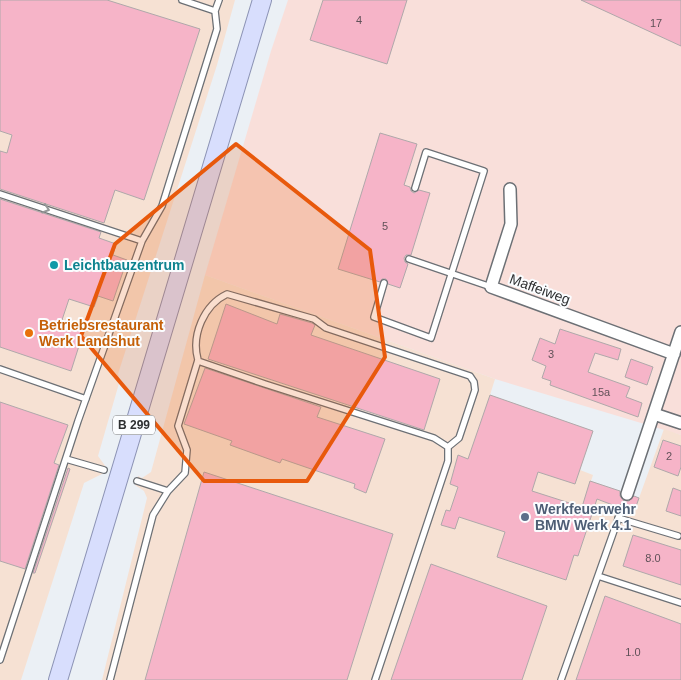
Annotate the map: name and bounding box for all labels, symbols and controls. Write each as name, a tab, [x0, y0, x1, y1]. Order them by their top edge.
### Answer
house number: 4	[356, 14, 362, 26]
house number: 17	[650, 17, 662, 29]
one-way arrow	[42, 204, 50, 214]
house number: 5	[382, 220, 388, 232]
place label: Leichtbauzentrum	[64, 257, 185, 273]
marker: Leichtbauzentrum	[48, 259, 60, 271]
street label: Maffeiweg	[507, 271, 573, 307]
place label: Betriebsrestaurant Werk Landshut	[39, 317, 164, 349]
marker: Betriebsrestaurant Werk Landshut	[23, 327, 35, 339]
house number: 3	[548, 348, 554, 360]
house number: 15a	[592, 386, 611, 398]
road number: B 299	[113, 416, 155, 434]
house number: 2	[666, 450, 672, 462]
place label: Werkfeuerwehr BMW Werk 4.1	[535, 501, 636, 533]
marker: Werkfeuerwehr BMW Werk 4.1	[519, 511, 531, 523]
house number: 8.0	[645, 552, 661, 564]
house number: 1.0	[625, 646, 641, 658]

